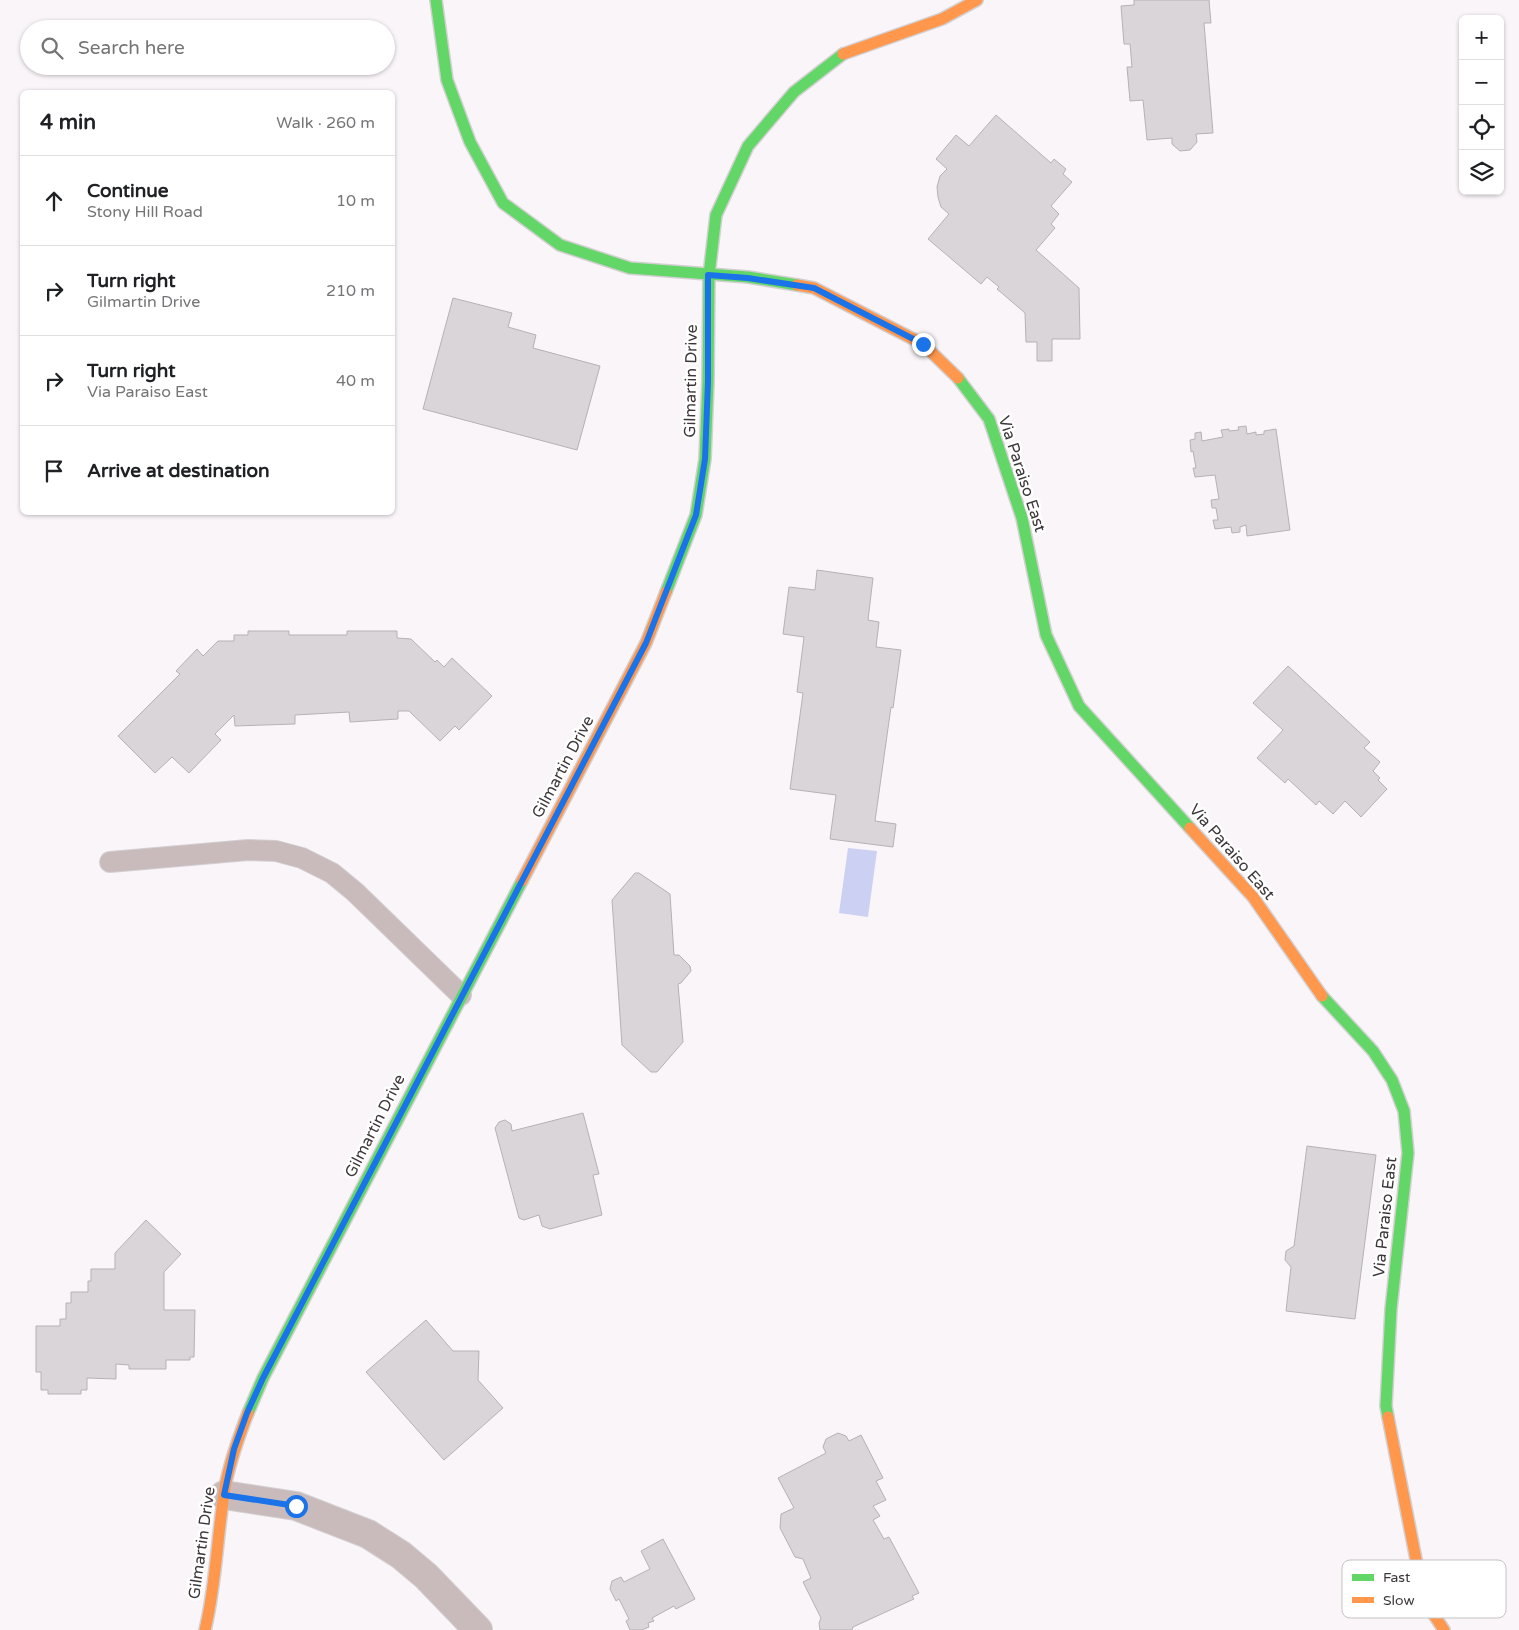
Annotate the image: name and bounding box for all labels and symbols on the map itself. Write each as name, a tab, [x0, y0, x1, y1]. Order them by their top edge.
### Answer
street label: Gilmartin Drive	[680, 324, 702, 438]
route end	[912, 333, 935, 356]
street label: Via Paraiso East	[994, 413, 1050, 535]
street label: Gilmartin Drive	[528, 712, 598, 822]
street label: Via Paraiso East	[1185, 800, 1279, 904]
street label: Gilmartin Drive	[340, 1071, 410, 1181]
street label: Via Paraiso East	[1369, 1156, 1401, 1278]
street label: Gilmartin Drive	[184, 1486, 220, 1600]
route start	[285, 1495, 308, 1518]
legend	[1342, 1560, 1506, 1618]
text: Fast	[1383, 1569, 1411, 1586]
text: Slow	[1383, 1592, 1415, 1609]

